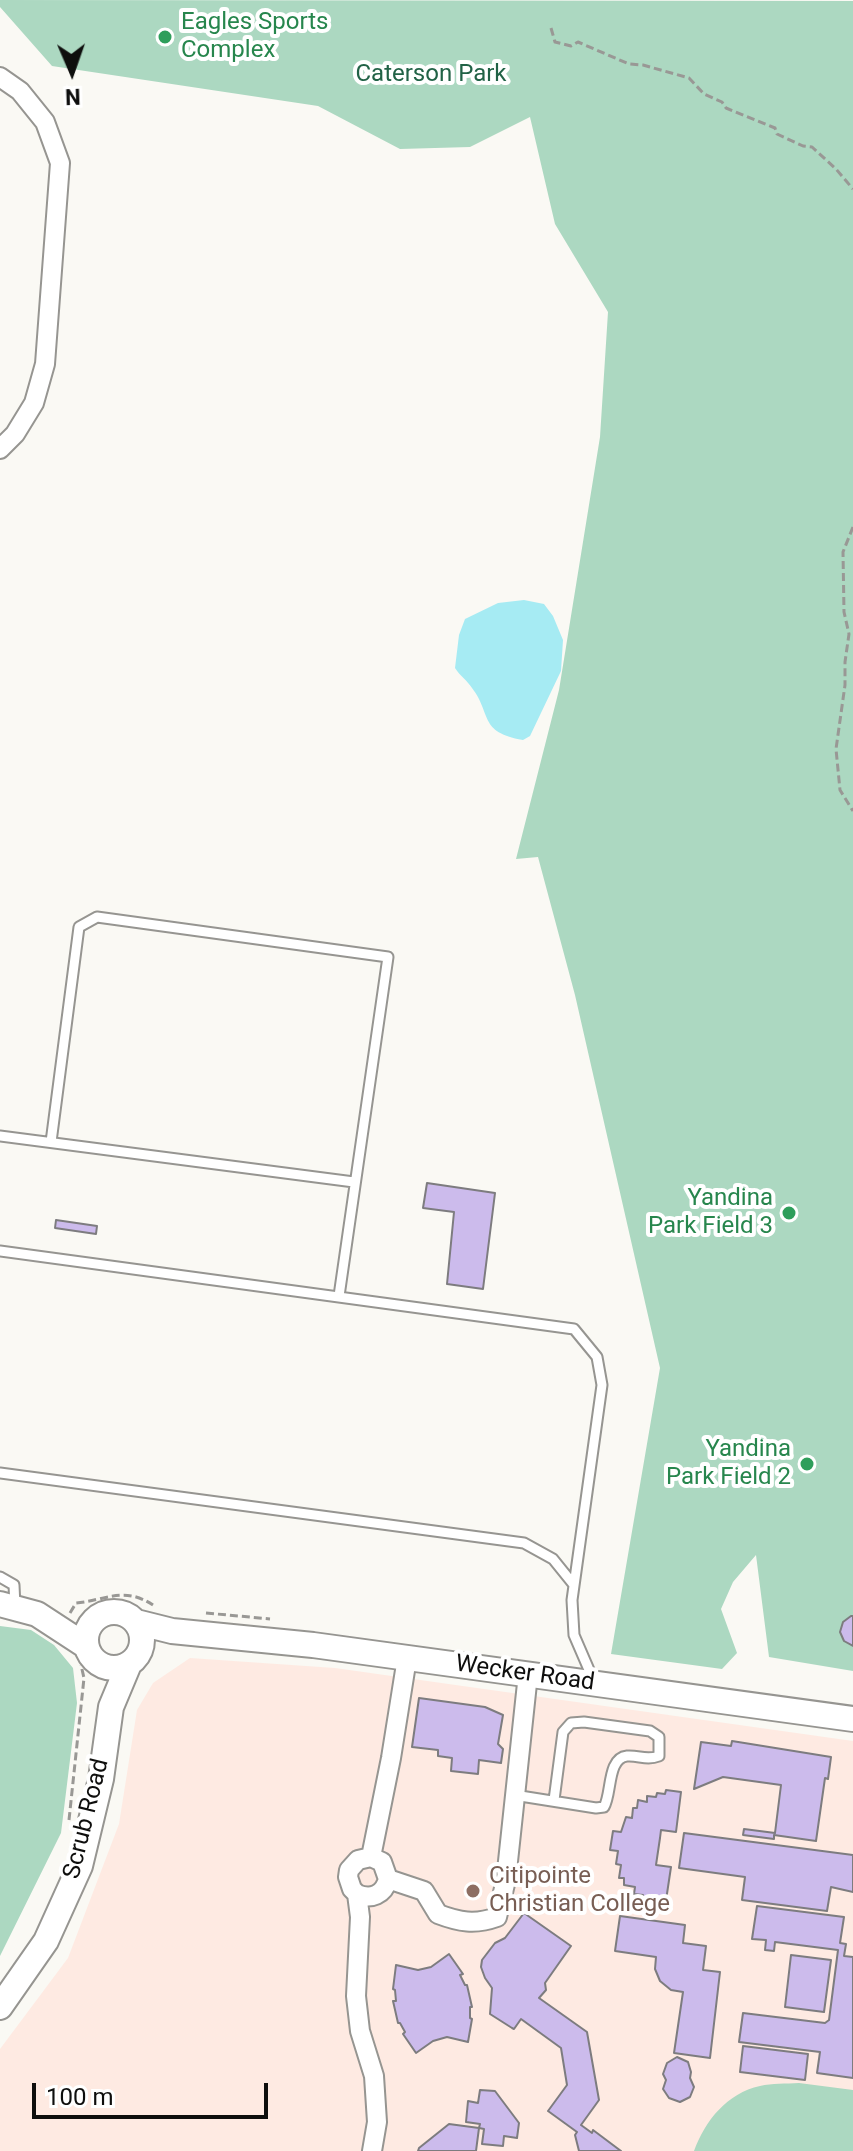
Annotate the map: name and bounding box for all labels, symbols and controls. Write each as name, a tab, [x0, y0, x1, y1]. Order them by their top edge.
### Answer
place label: Eagles Sports Complex	[181, 9, 328, 65]
marker: Eagles Sports Complex	[156, 28, 174, 46]
north arrow	[32, 32, 112, 112]
park label: Caterson Park	[355, 61, 507, 89]
text: N	[65, 84, 81, 109]
place label: Yandina Park Field 3	[648, 1185, 773, 1241]
marker: Yandina Park Field 3	[780, 1204, 798, 1222]
place label: Yandina Park Field 2	[666, 1436, 791, 1492]
marker: Yandina Park Field 2	[798, 1455, 816, 1473]
street label: Wecker Road	[454, 1650, 596, 1698]
street label: Scrub Road	[58, 1756, 116, 1882]
place label: Citipointe Christian College	[489, 1863, 670, 1919]
marker: Citipointe Christian College	[464, 1882, 482, 1900]
scale bar	[36, 2067, 272, 2117]
text: 100 m	[46, 2083, 113, 2111]

